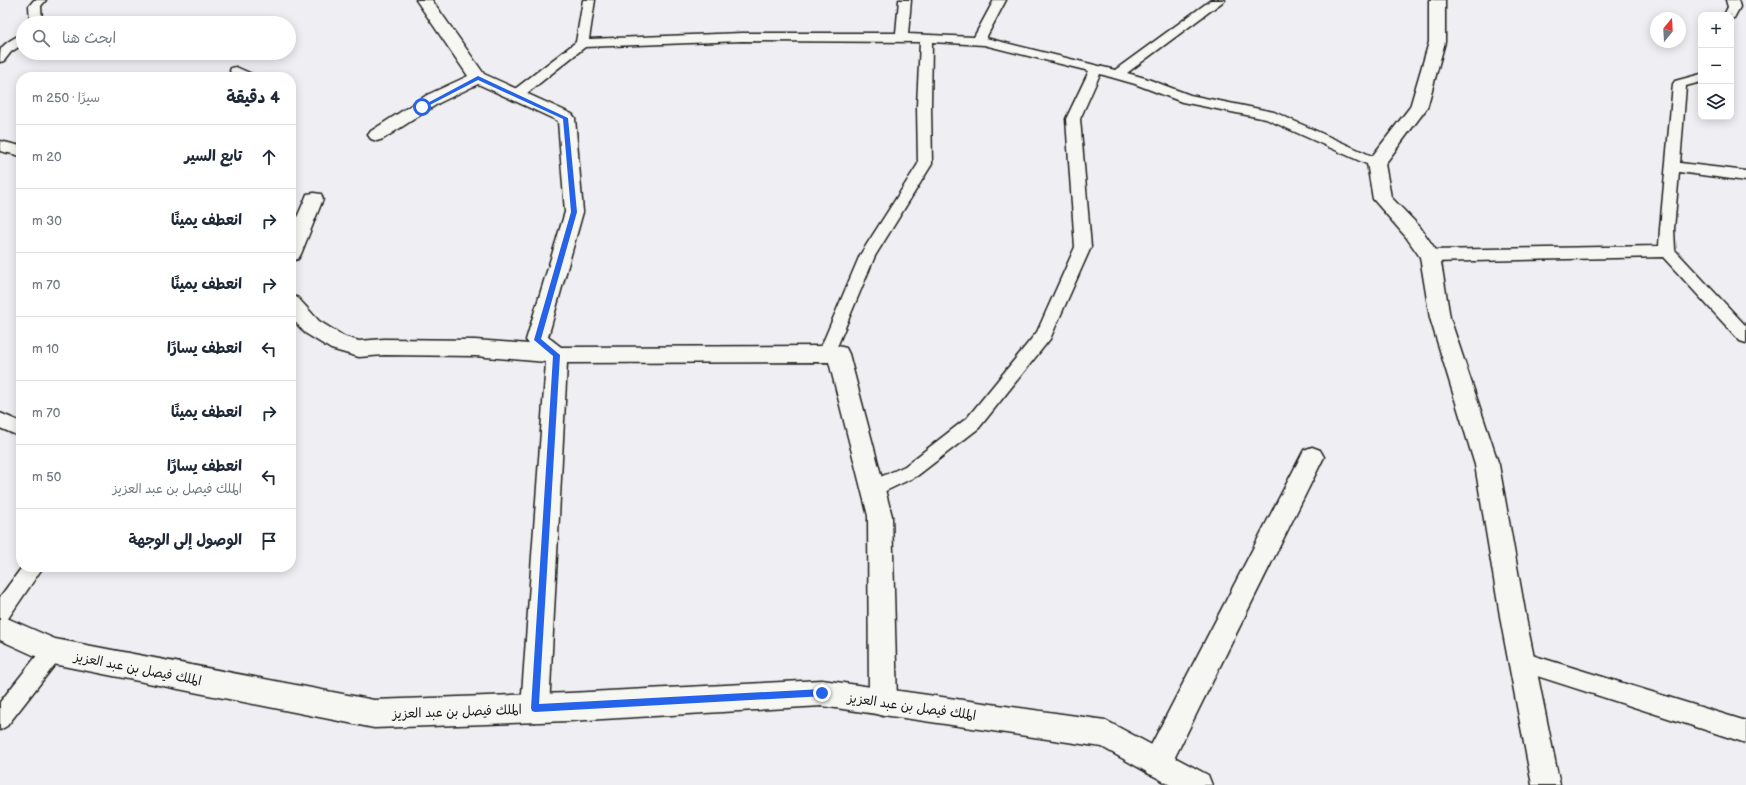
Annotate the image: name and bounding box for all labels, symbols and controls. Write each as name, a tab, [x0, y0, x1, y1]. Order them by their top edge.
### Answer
north arrow	[1650, 12, 1686, 48]
map controls	[1698, 12, 1734, 120]
button: +	[1698, 12, 1734, 48]
search box	[16, 16, 296, 60]
icon: search	[30, 27, 52, 49]
text: ابحث هنا	[62, 29, 116, 48]
button: −	[1698, 48, 1734, 84]
button: layers	[1698, 84, 1734, 120]
text: 4 دقيقة	[226, 88, 280, 108]
text: سيرًا · 250 m	[32, 90, 100, 106]
route start	[413, 98, 431, 116]
icon: ahead	[258, 146, 280, 168]
text: تابع السير	[184, 147, 242, 166]
text: 20 m	[32, 149, 62, 165]
icon: right	[258, 210, 280, 232]
text: انعطف يمينًا	[171, 211, 242, 230]
text: 30 m	[32, 213, 62, 229]
icon: right	[258, 274, 280, 296]
text: انعطف يمينًا	[171, 275, 242, 294]
text: 70 m	[32, 277, 60, 293]
icon: left	[258, 338, 280, 360]
text: انعطف يسارًا	[167, 339, 242, 358]
text: 10 m	[32, 341, 59, 357]
icon: right	[258, 402, 280, 424]
text: انعطف يمينًا	[171, 403, 242, 422]
text: 70 m	[32, 405, 60, 421]
text: انعطف يسارًا	[167, 457, 242, 476]
icon: left	[258, 466, 280, 488]
text: 50 m	[32, 469, 61, 485]
text: الملك فيصل بن عبد العزيز	[113, 481, 242, 497]
icon: arrive	[258, 530, 280, 552]
text: الوصول إلى الوجهة	[128, 531, 242, 550]
street label: الملك فيصل بن عبد العزيز	[72, 649, 203, 689]
route end	[813, 684, 831, 702]
street label: الملك فيصل بن عبد العزيز	[846, 690, 977, 724]
street label: الملك فيصل بن عبد العزيز	[391, 702, 522, 722]

